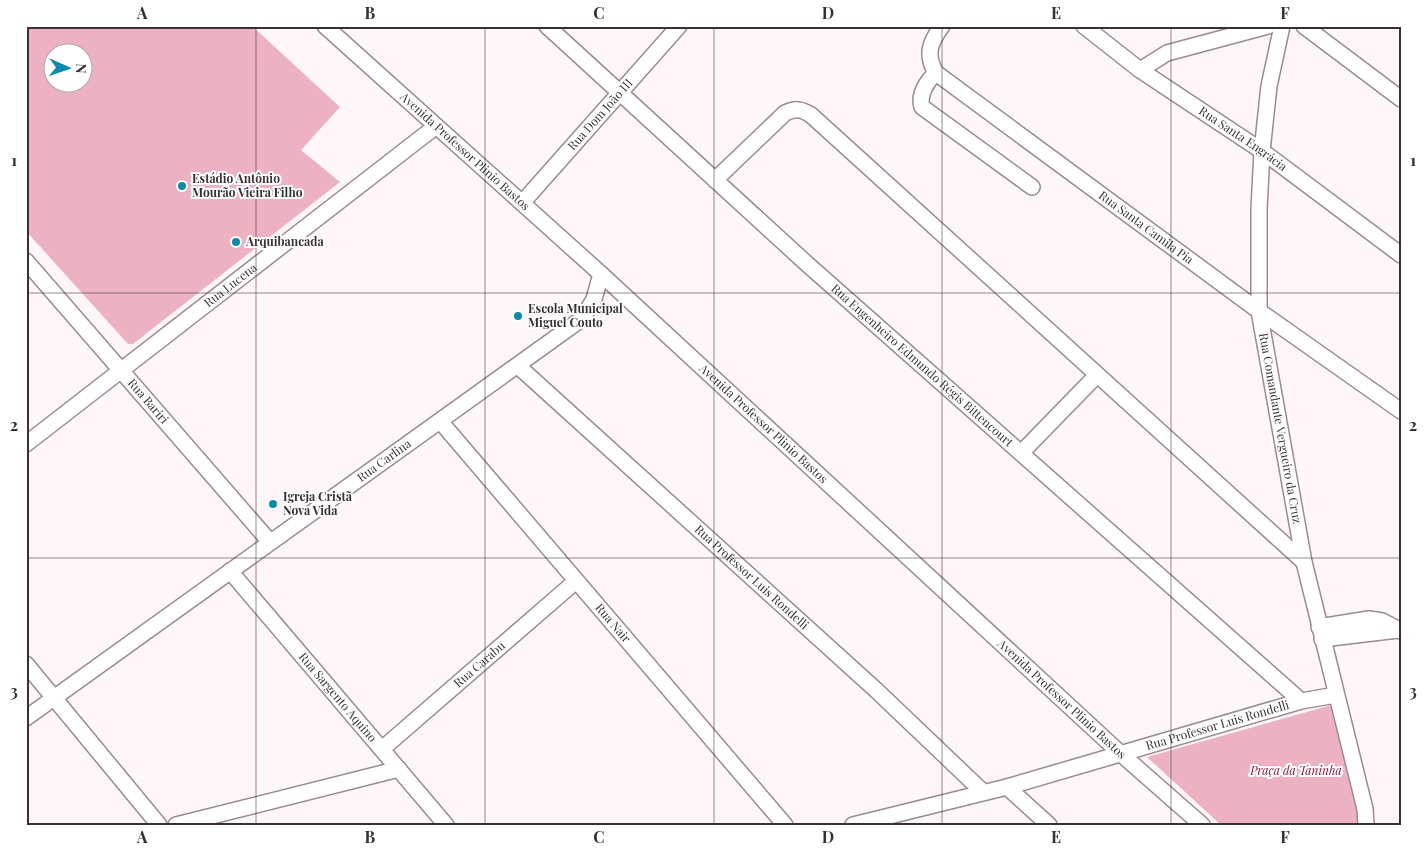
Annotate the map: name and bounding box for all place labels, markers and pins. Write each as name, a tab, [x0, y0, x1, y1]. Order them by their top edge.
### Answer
place label: Estádio Antônio Mourão Vieira Filho	[192, 170, 303, 200]
marker: Estádio Antônio Mourão Vieira Filho	[176, 180, 188, 192]
place label: Arquibancada	[245, 233, 324, 249]
marker: Arquibancada	[230, 236, 242, 248]
place label: Escola Municipal Miguel Couto	[528, 300, 623, 330]
marker: Escola Municipal Miguel Couto	[512, 310, 524, 322]
place label: Igreja Cristã Nova Vida	[283, 488, 353, 518]
marker: Igreja Cristã Nova Vida	[267, 498, 279, 510]

